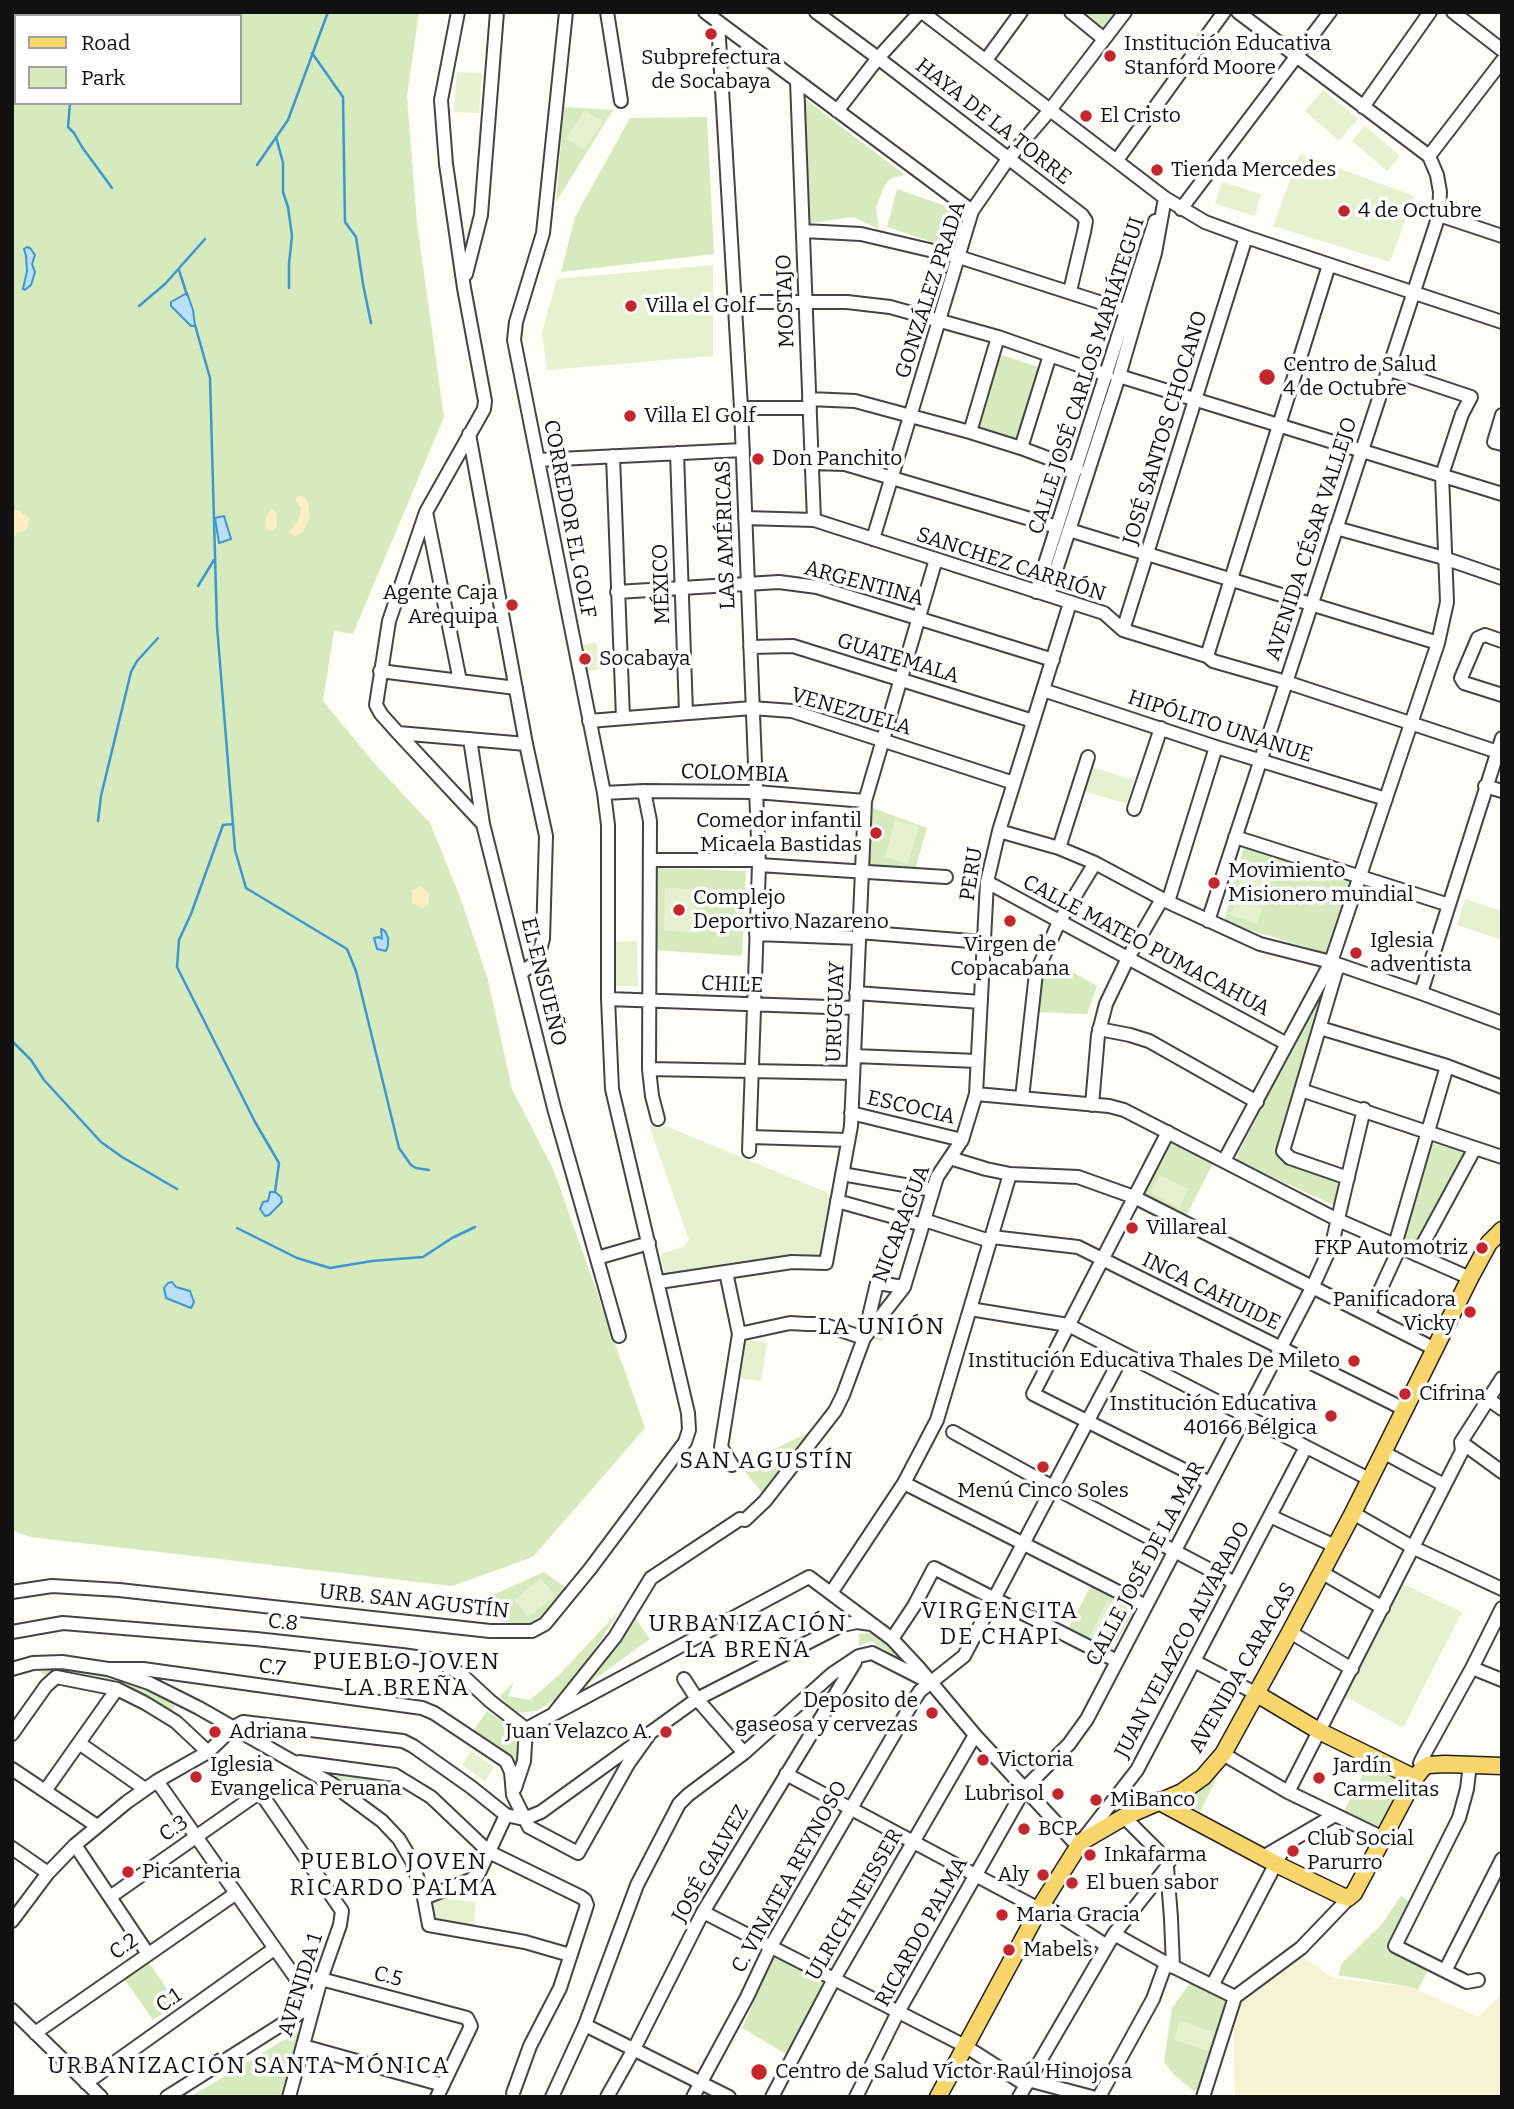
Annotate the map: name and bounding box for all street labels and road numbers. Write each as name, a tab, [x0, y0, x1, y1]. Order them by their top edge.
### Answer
street label: HAYA DE LA TORRE	[910, 53, 1076, 191]
street label: GONZÁLEZ PRADA	[890, 198, 972, 382]
street label: CALLE JOSÉ CARLOS MARIÁTEGUI	[1024, 214, 1150, 538]
street label: MOSTAJO	[772, 254, 800, 348]
street label: JOSÉ SANTOS CHOCANO	[1118, 308, 1214, 548]
street label: AVENIDA CÉSAR VALLEJO	[1261, 414, 1363, 664]
street label: CORREDOR EL GOLF	[537, 418, 601, 620]
street label: LAS AMÉRICAS	[711, 460, 741, 610]
street label: SANCHEZ CARRIÓN	[913, 522, 1109, 608]
street label: MÉXICO	[648, 543, 676, 625]
street label: ARGENTINA	[802, 556, 926, 612]
street label: GUATEMALA	[834, 628, 962, 690]
street label: VENEZUELA	[788, 683, 914, 741]
street label: HIPÓLITO UNANUE	[1124, 685, 1316, 769]
street label: COLOMBIA	[680, 760, 790, 788]
street label: PERU	[955, 845, 989, 903]
street label: CALLE MATEO PUMACAHUA	[1018, 870, 1274, 1022]
street label: EL ENSUEÑO	[515, 915, 571, 1049]
street label: URUGUAY	[822, 961, 850, 1063]
street label: CHILE	[700, 971, 764, 999]
street label: ESCOCIA	[865, 1086, 957, 1130]
street label: NICARAGUA	[868, 1162, 936, 1286]
street label: INCA CAHUIDE	[1138, 1248, 1284, 1336]
street label: CALLE JOSÉ DE LA MAR	[1081, 1457, 1211, 1671]
street label: JUAN VELAZCO ALVARADO	[1110, 1517, 1256, 1763]
street label: AVENIDA CARACAS	[1184, 1578, 1302, 1758]
street label: URB. SAN AGUSTÍN	[318, 1579, 510, 1625]
street label: C.8	[267, 1609, 299, 1637]
street label: C.7	[257, 1654, 287, 1682]
street label: C. VINATEA REYNOSO	[727, 1777, 853, 1977]
street label: JOSÉ GALVEZ	[667, 1801, 755, 1927]
street label: C.3	[155, 1810, 193, 1848]
street label: ULRICH NEISSER	[801, 1825, 909, 1985]
street label: RICARDO PALMA	[870, 1853, 974, 2011]
street label: C.2	[105, 1928, 143, 1966]
street label: AVENIDA 1	[273, 1931, 329, 2039]
street label: C.5	[371, 1961, 405, 1993]
street label: C.1	[151, 1983, 187, 2019]

